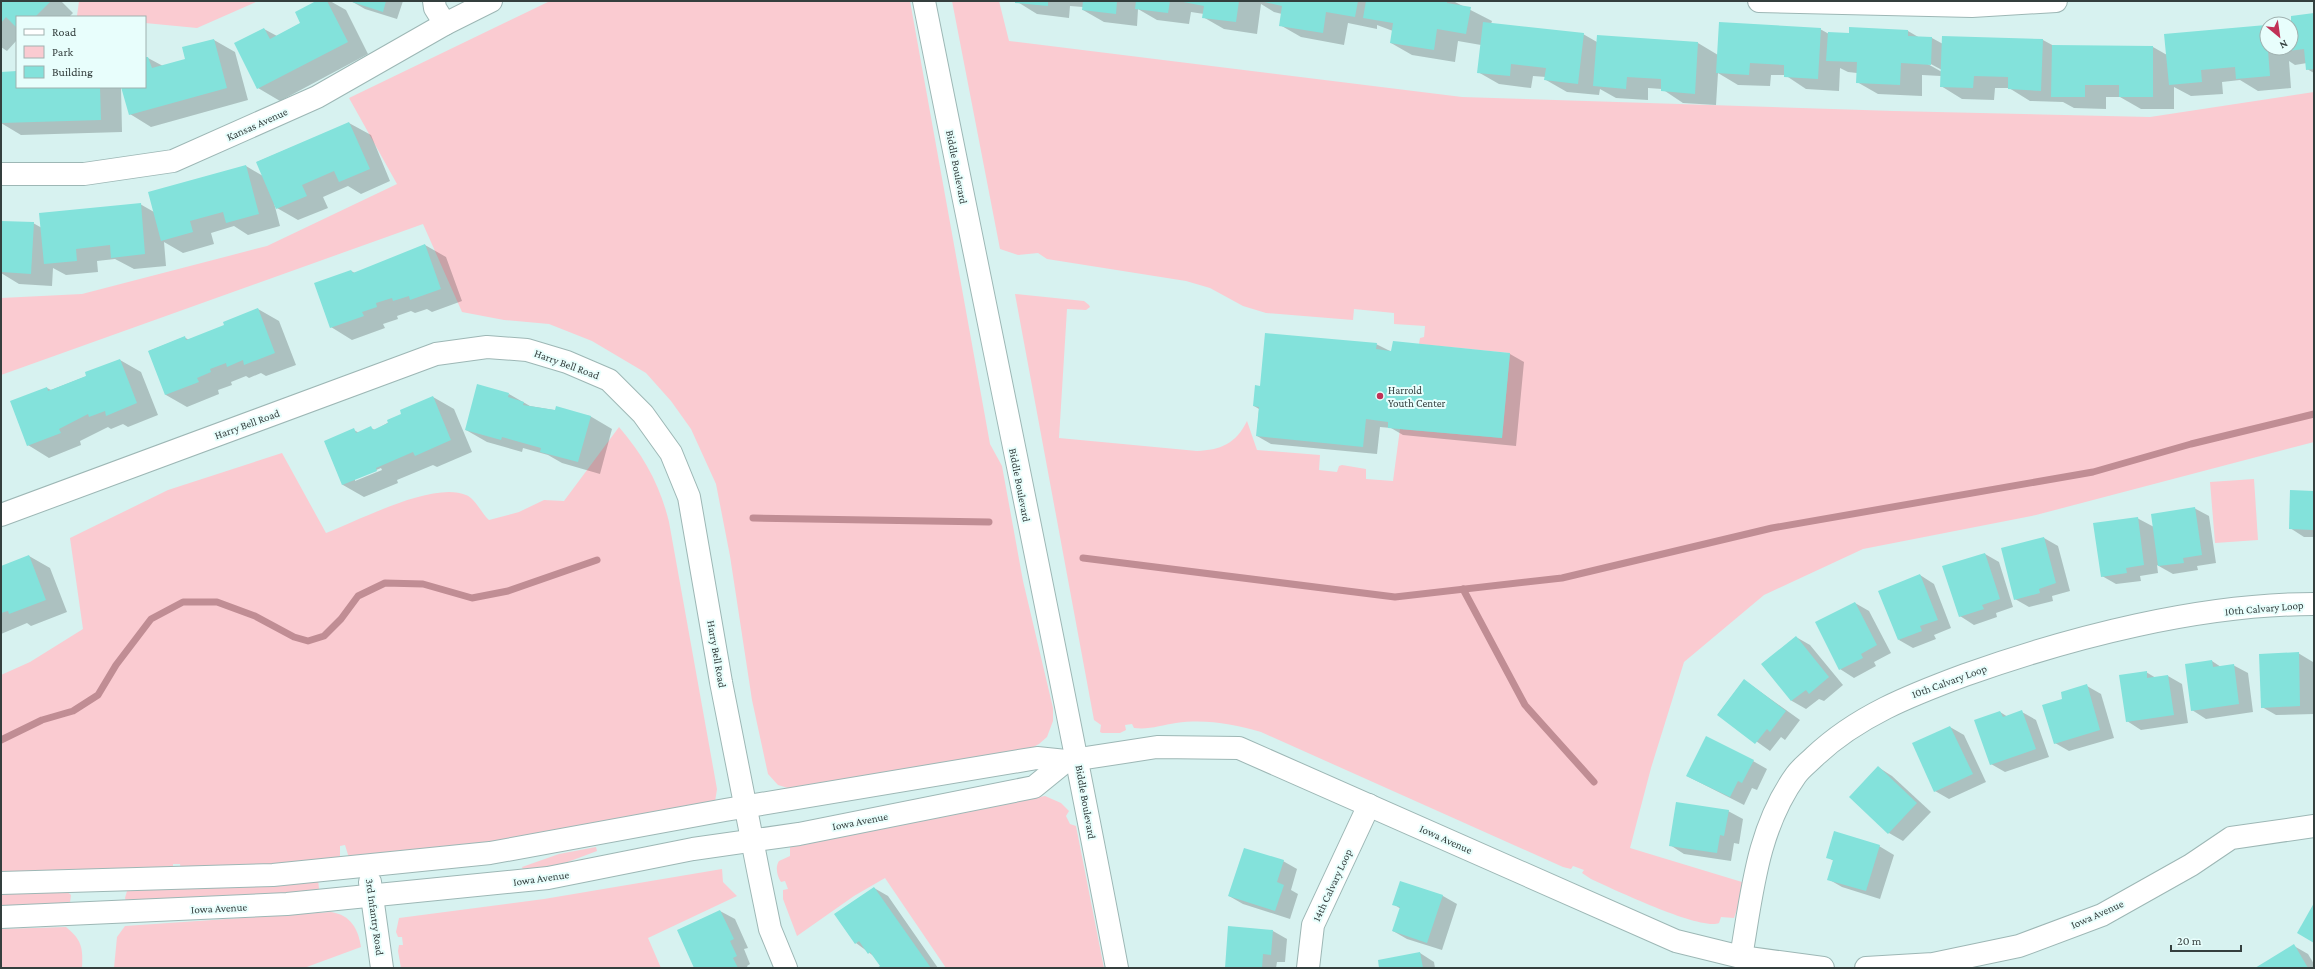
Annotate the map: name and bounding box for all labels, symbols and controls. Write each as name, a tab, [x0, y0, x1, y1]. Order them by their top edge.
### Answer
legend	[16, 16, 146, 88]
north arrow	[2259, 16, 2299, 56]
text: Road	[52, 25, 77, 39]
text: N	[2277, 38, 2290, 52]
text: Park	[52, 45, 74, 59]
text: Building	[52, 65, 93, 79]
street label: Kansas Avenue	[225, 105, 289, 143]
street label: Biddle Boulevard	[944, 129, 970, 205]
street label: Harry Bell Road	[533, 347, 601, 382]
place label: Harrold Youth Center	[1388, 384, 1446, 409]
marker: Harrold Youth Center	[1375, 391, 1385, 401]
street label: Harry Bell Road	[213, 407, 282, 442]
street label: Biddle Boulevard	[1007, 447, 1033, 523]
street label: 10th Calvary Loop	[2224, 599, 2304, 618]
street label: Harry Bell Road	[704, 619, 729, 689]
street label: 10th Calvary Loop	[1910, 662, 1989, 701]
street label: Biddle Boulevard	[1074, 764, 1098, 840]
street label: Iowa Avenue	[831, 810, 889, 832]
street label: Iowa Avenue	[1418, 822, 1474, 856]
street label: 14th Calvary Loop	[1310, 847, 1355, 924]
street label: Iowa Avenue	[512, 868, 570, 888]
street label: 3rd Infantry Road	[363, 878, 386, 956]
street label: Iowa Avenue	[2069, 897, 2125, 931]
street label: Iowa Avenue	[191, 901, 248, 915]
scale bar	[2171, 927, 2241, 953]
text: 20 m	[2177, 934, 2202, 948]

